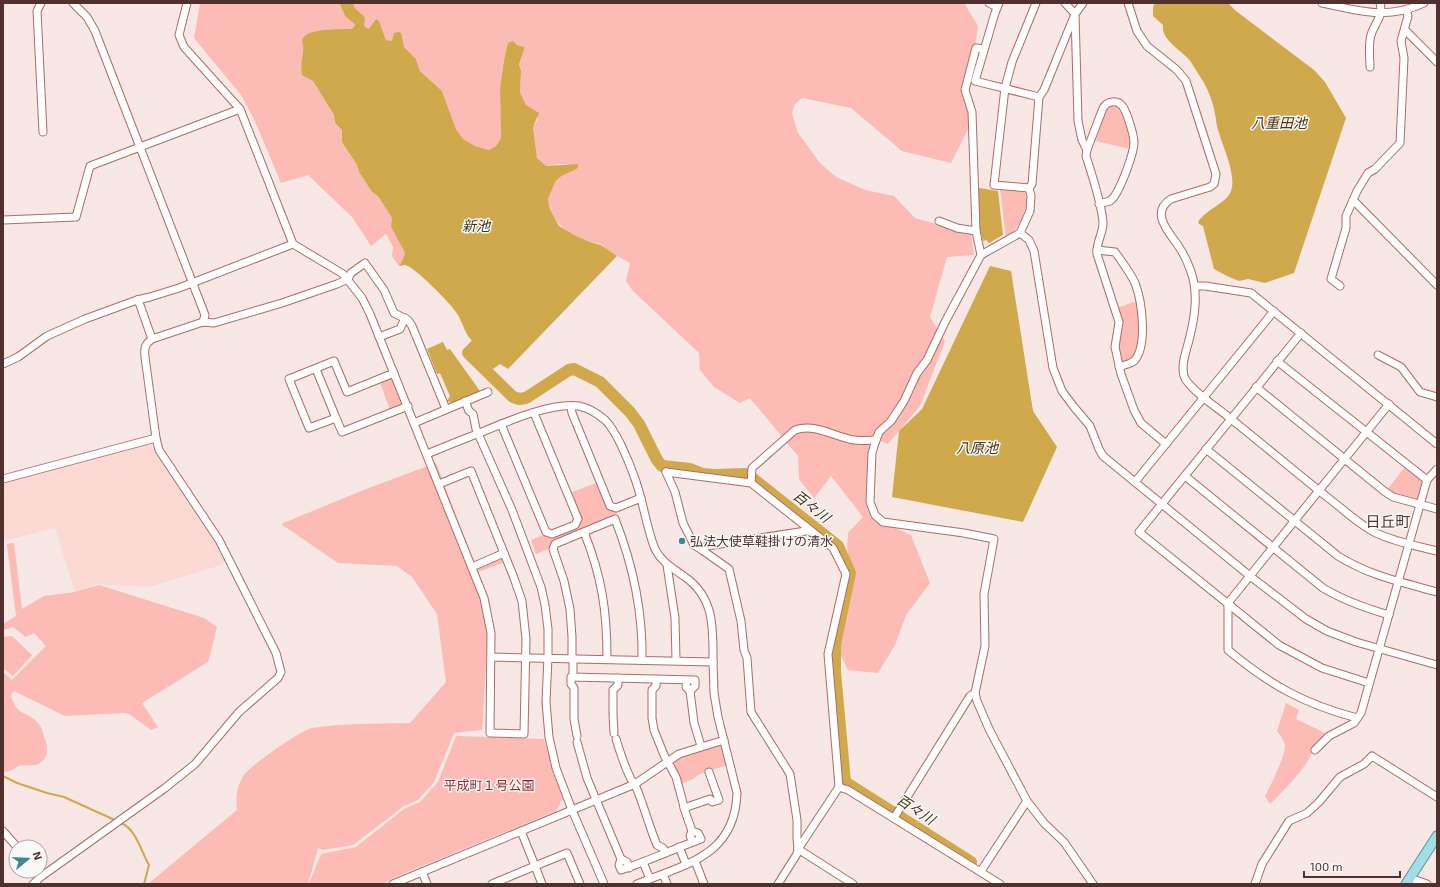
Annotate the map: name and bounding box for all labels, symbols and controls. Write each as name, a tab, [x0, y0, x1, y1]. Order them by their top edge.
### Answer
water label: 八重田池	[1251, 114, 1309, 131]
water label: 新池	[462, 217, 492, 234]
water label: 八原池	[956, 439, 1000, 456]
water label: 百々川	[790, 486, 835, 527]
district label: 日丘町	[1365, 512, 1411, 530]
place label: 弘法大使草鞋掛けの清水	[690, 533, 833, 549]
marker: 弘法大使草鞋掛けの清水	[677, 536, 687, 546]
park label: 平成町１号公園	[443, 777, 535, 793]
water label: 百々川	[894, 790, 940, 829]
north arrow	[8, 839, 48, 879]
text: N	[31, 850, 45, 862]
scale bar	[1304, 853, 1400, 879]
text: 100 m	[1310, 859, 1342, 873]

